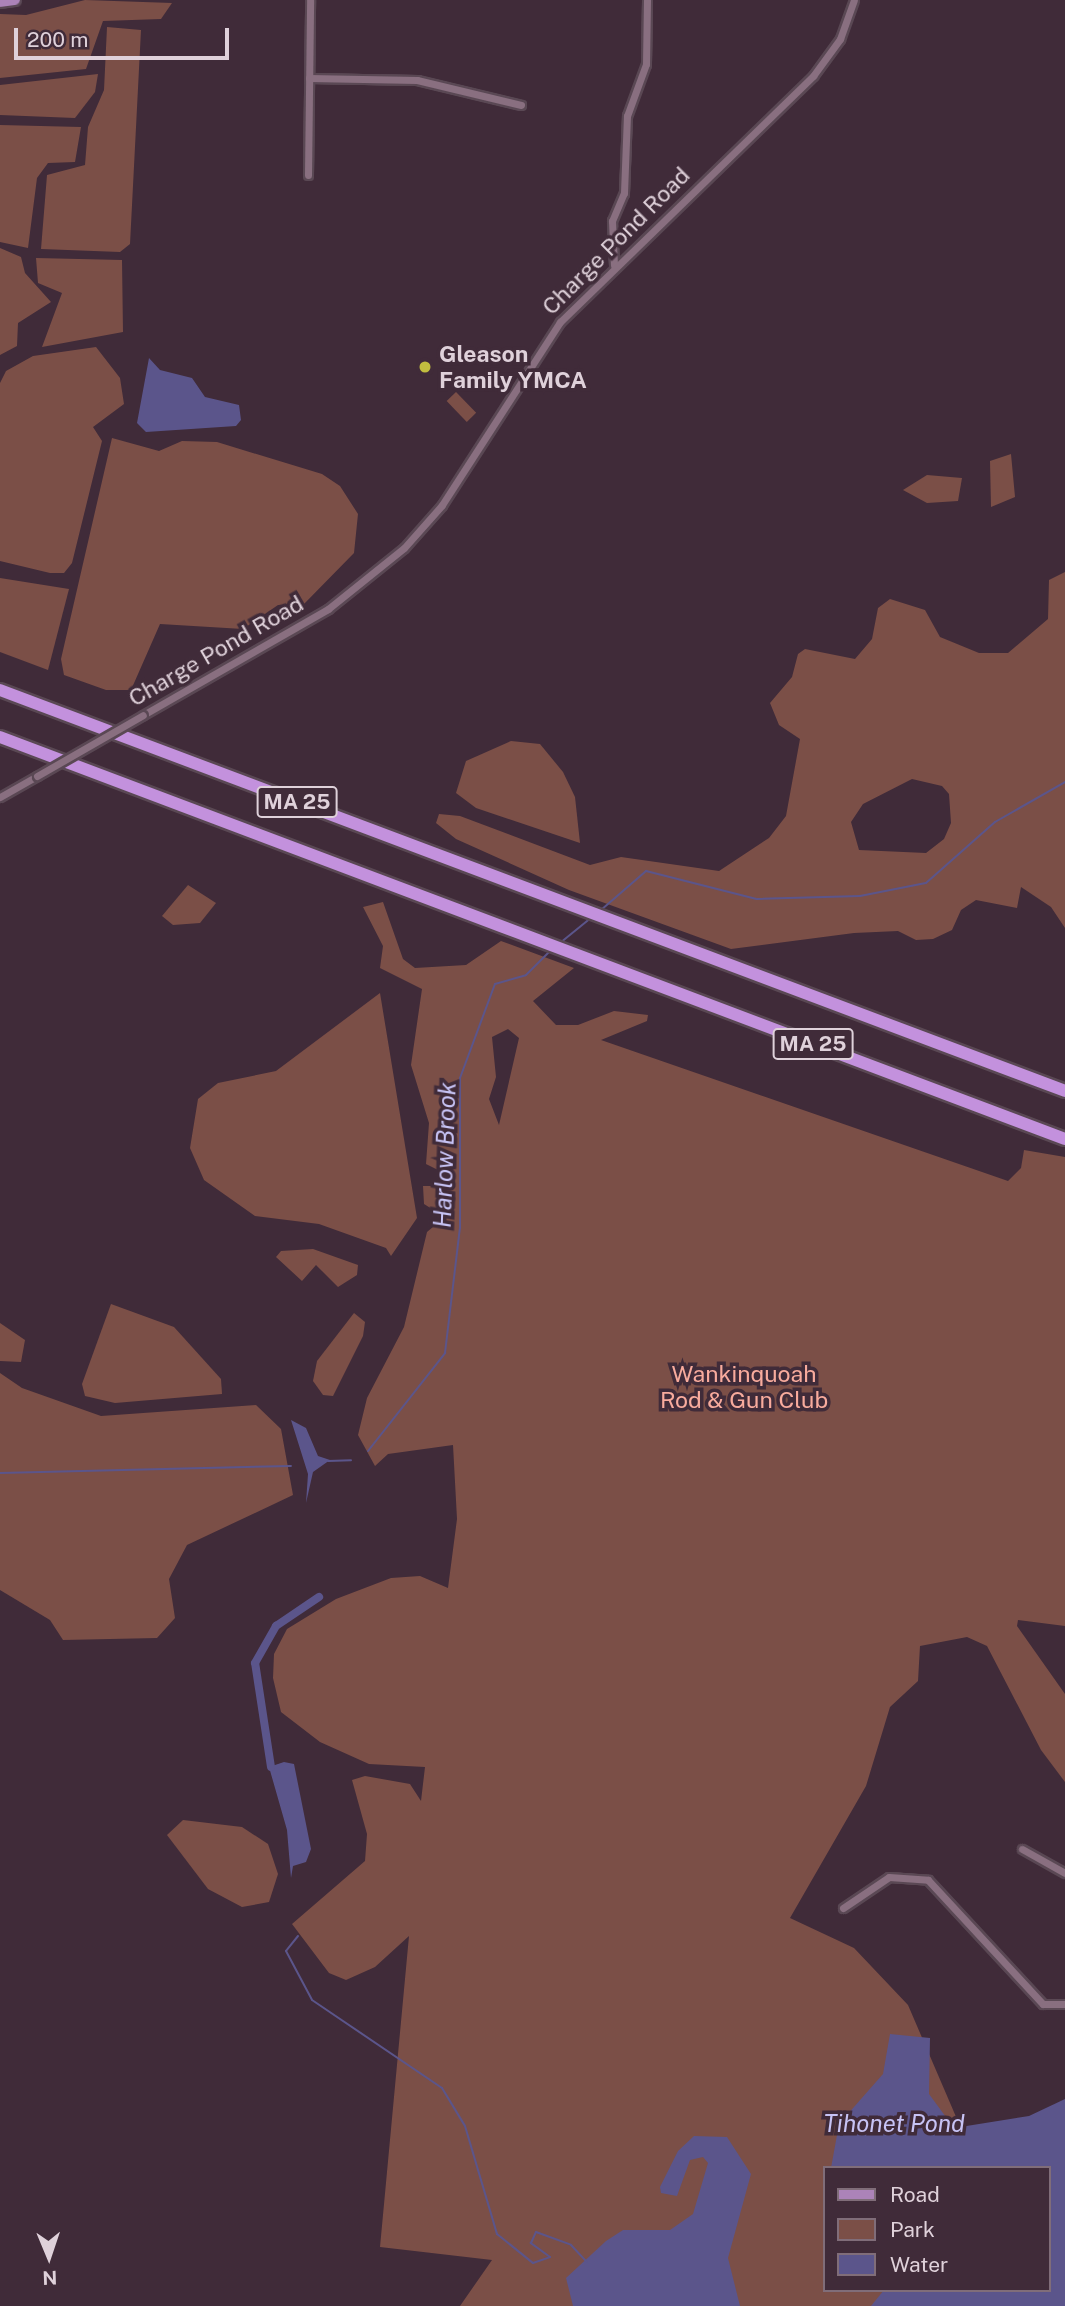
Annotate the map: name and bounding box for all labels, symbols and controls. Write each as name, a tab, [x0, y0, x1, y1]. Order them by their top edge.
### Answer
scale bar	[18, 14, 233, 58]
text: 200 m	[27, 27, 88, 52]
street label: Charge Pond Road	[536, 161, 696, 321]
place label: Gleason Family YMCA	[439, 340, 587, 394]
marker: Gleason Family YMCA	[417, 359, 433, 375]
street label: Charge Pond Road	[124, 590, 308, 712]
road number: MA 25	[255, 784, 339, 820]
road number: MA 25	[771, 1026, 855, 1062]
water label: Harlow Brook	[428, 1082, 462, 1228]
park label: Wankinquoah Rod & Gun Club	[660, 1360, 828, 1414]
water label: Tihonet Pond	[823, 2110, 965, 2138]
legend	[824, 2166, 1051, 2292]
text: Road	[890, 2182, 940, 2207]
text: Park	[890, 2217, 935, 2242]
north arrow	[14, 2222, 84, 2292]
text: Water	[890, 2252, 948, 2277]
text: N	[42, 2267, 58, 2289]

